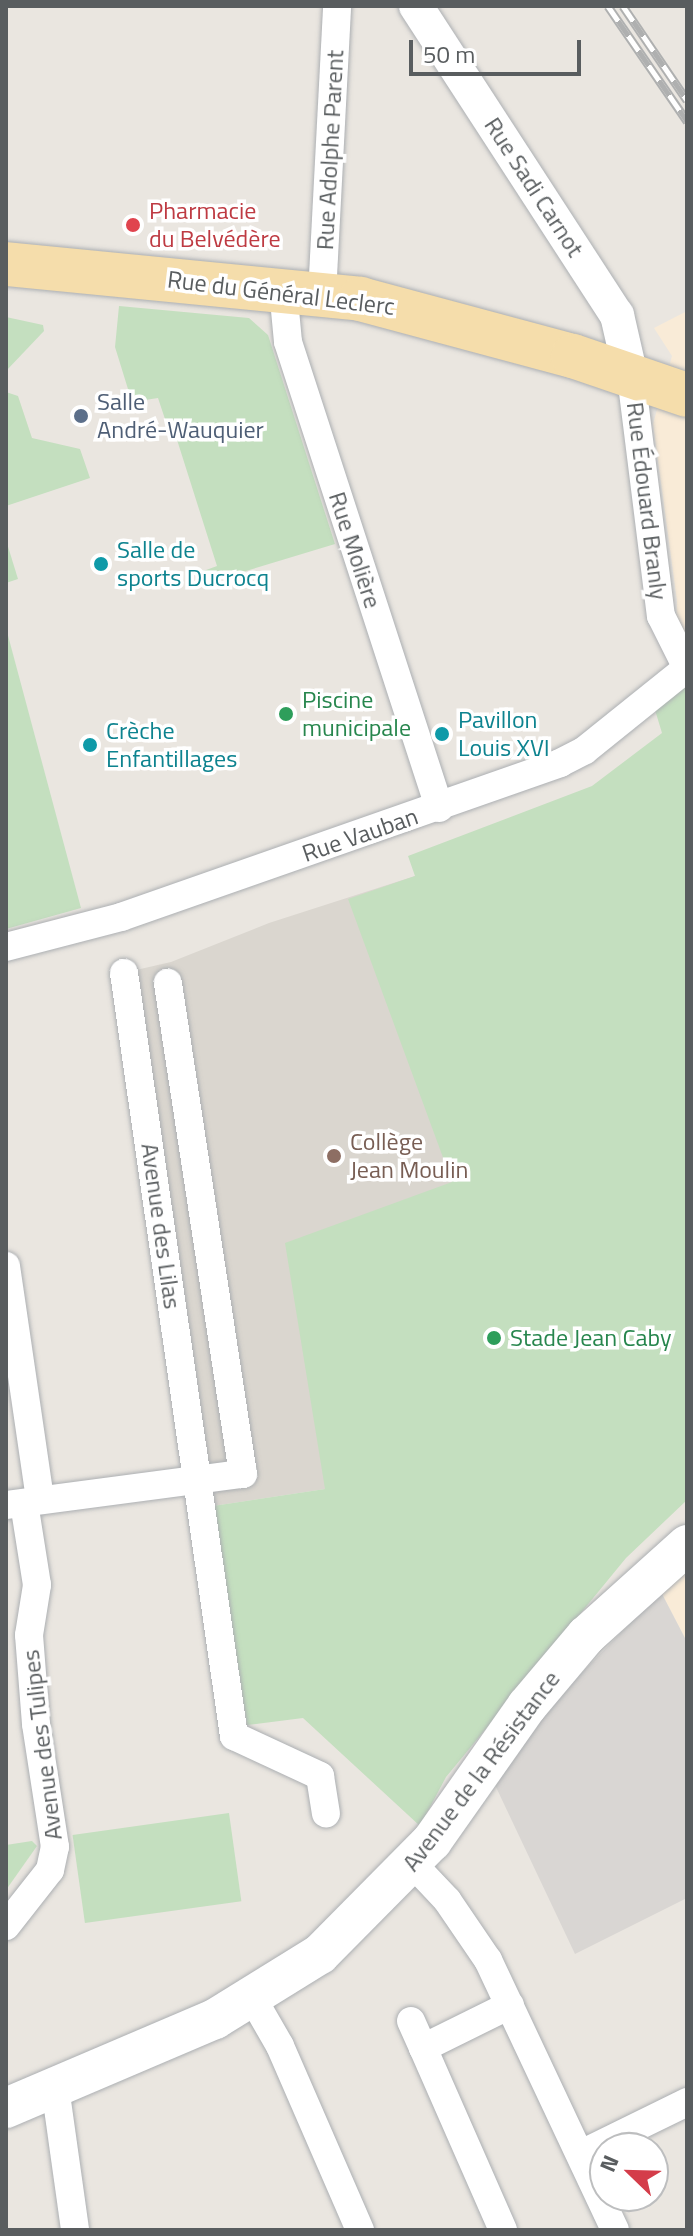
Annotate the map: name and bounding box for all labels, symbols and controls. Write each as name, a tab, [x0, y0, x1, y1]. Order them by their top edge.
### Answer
scale bar	[413, 24, 585, 74]
text: 50 m	[423, 36, 475, 72]
street label: Rue Adolphe Parent	[310, 49, 350, 251]
street label: Rue Sadi Carnot	[478, 112, 590, 262]
place label: Pharmacie du Belvédère	[149, 197, 281, 253]
marker: Pharmacie du Belvédère	[124, 216, 142, 234]
street label: Rue du Général Leclerc	[166, 265, 396, 321]
place label: Salle André-Wauquier	[97, 388, 264, 444]
street label: Rue Édouard Branly	[621, 400, 673, 602]
marker: Salle André-Wauquier	[72, 407, 90, 425]
street label: Rue Molière	[323, 488, 387, 612]
place label: Salle de sports Ducrocq	[117, 536, 269, 592]
marker: Salle de sports Ducrocq	[92, 555, 110, 573]
place label: Piscine municipale	[302, 686, 411, 742]
marker: Piscine municipale	[277, 705, 295, 723]
place label: Pavillon Louis XVI	[458, 706, 550, 762]
place label: Crèche Enfantillages	[106, 717, 237, 773]
marker: Pavillon Louis XVI	[433, 725, 451, 743]
marker: Crèche Enfantillages	[81, 736, 99, 754]
street label: Rue Vauban	[298, 802, 422, 868]
place label: Collège Jean Moulin	[350, 1128, 468, 1184]
street label: Avenue des Lilas	[135, 1141, 187, 1311]
marker: Collège Jean Moulin	[325, 1147, 343, 1165]
place label: Stade Jean Caby	[510, 1324, 672, 1352]
marker: Stade Jean Caby	[485, 1329, 503, 1347]
street label: Avenue des Tulipes	[16, 1648, 68, 1842]
street label: Avenue de la Résistance	[396, 1665, 566, 1877]
north arrow	[589, 2132, 669, 2212]
text: N	[590, 2150, 627, 2177]

